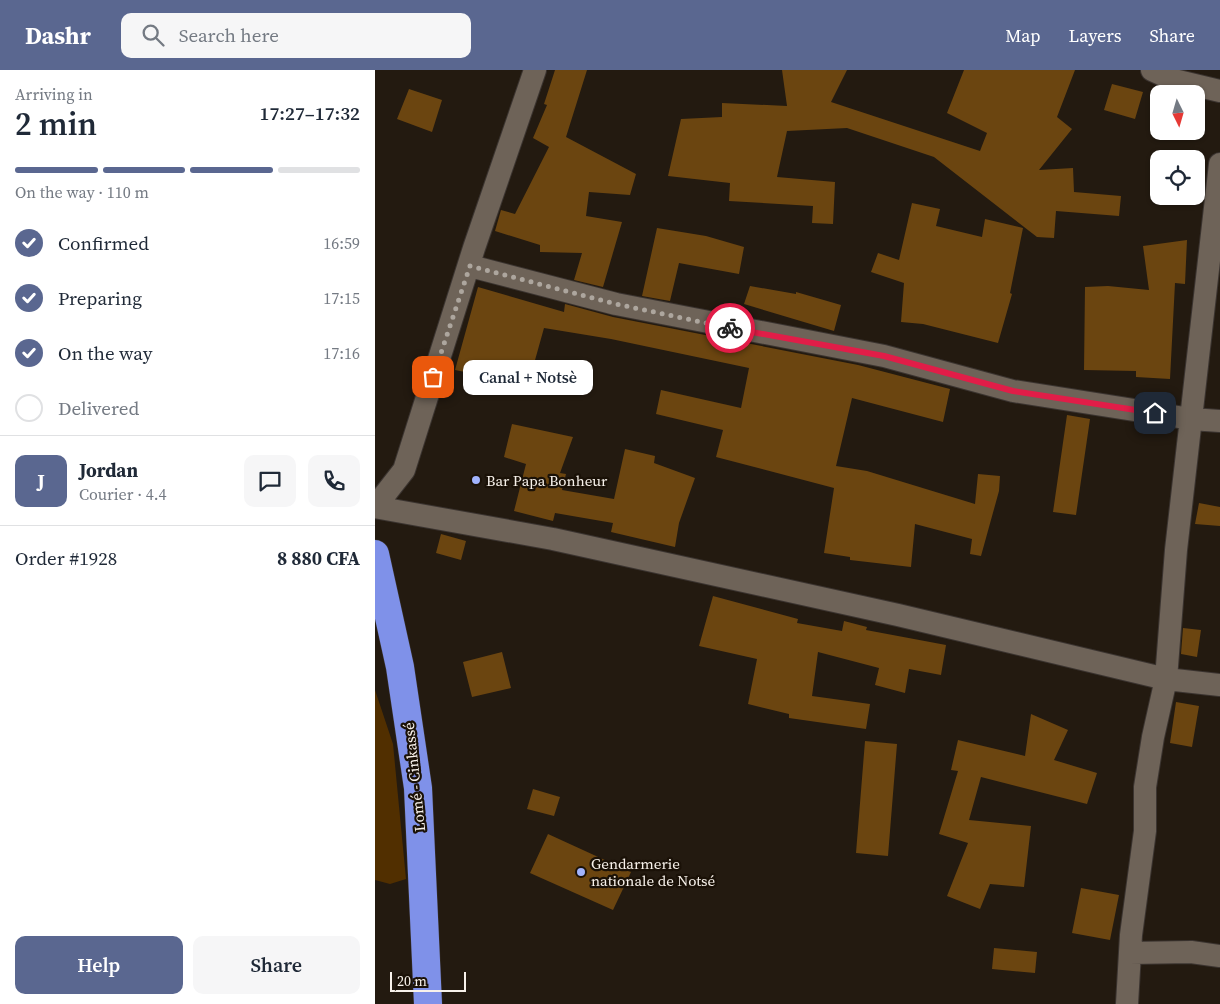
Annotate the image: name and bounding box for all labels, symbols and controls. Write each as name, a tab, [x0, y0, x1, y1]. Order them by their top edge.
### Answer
search box	[121, 13, 471, 58]
text: Dashr	[25, 19, 91, 52]
icon: search	[139, 21, 167, 49]
text: Search here	[179, 22, 279, 48]
text: Map	[1005, 23, 1040, 48]
text: Layers	[1068, 23, 1121, 48]
text: Share	[1149, 23, 1195, 48]
text: Arriving in	[15, 83, 93, 105]
north arrow	[1150, 85, 1205, 140]
map controls	[1150, 85, 1205, 205]
text: 17:27–17:32	[260, 100, 360, 126]
text: 2 min	[15, 102, 97, 146]
button: locate	[1150, 150, 1205, 205]
text: On the way · 110 m	[15, 181, 149, 203]
icon: check	[15, 229, 43, 257]
text: Confirmed	[58, 230, 149, 256]
text: 16:59	[323, 232, 360, 254]
icon: check	[15, 284, 43, 312]
text: Preparing	[58, 285, 142, 311]
text: 17:15	[323, 287, 360, 309]
courier	[705, 303, 755, 353]
icon: bike	[716, 314, 744, 342]
icon: check	[15, 339, 43, 367]
text: On the way	[58, 340, 153, 366]
text: 17:16	[323, 342, 360, 364]
pin	[412, 356, 454, 398]
callout: Canal + Notsè	[463, 360, 593, 394]
icon: bag	[419, 363, 447, 391]
text: Canal + Notsè	[479, 366, 577, 388]
pin	[1134, 392, 1176, 434]
text: Delivered	[58, 395, 139, 421]
icon: home	[1141, 399, 1169, 427]
button: chat	[244, 455, 296, 507]
button: phone	[308, 455, 360, 507]
text: Jordan	[79, 457, 138, 483]
text: J	[37, 468, 45, 494]
place label: Bar Papa Bonheur	[486, 470, 608, 491]
marker: Bar Papa Bonheur	[470, 474, 482, 486]
text: Courier · 4.4	[79, 483, 167, 505]
text: Order #1928	[15, 545, 117, 571]
text: 8 880 CFA	[277, 545, 360, 571]
street label: Lomé - Cinkassé	[398, 721, 430, 833]
place label: Gendarmerie nationale de Notsé	[591, 853, 716, 891]
marker: Gendarmerie nationale de Notsé	[575, 866, 587, 878]
button: Help	[15, 936, 183, 994]
button: Share	[193, 936, 360, 994]
scale bar	[390, 969, 466, 992]
text: 20 m	[397, 971, 427, 991]

